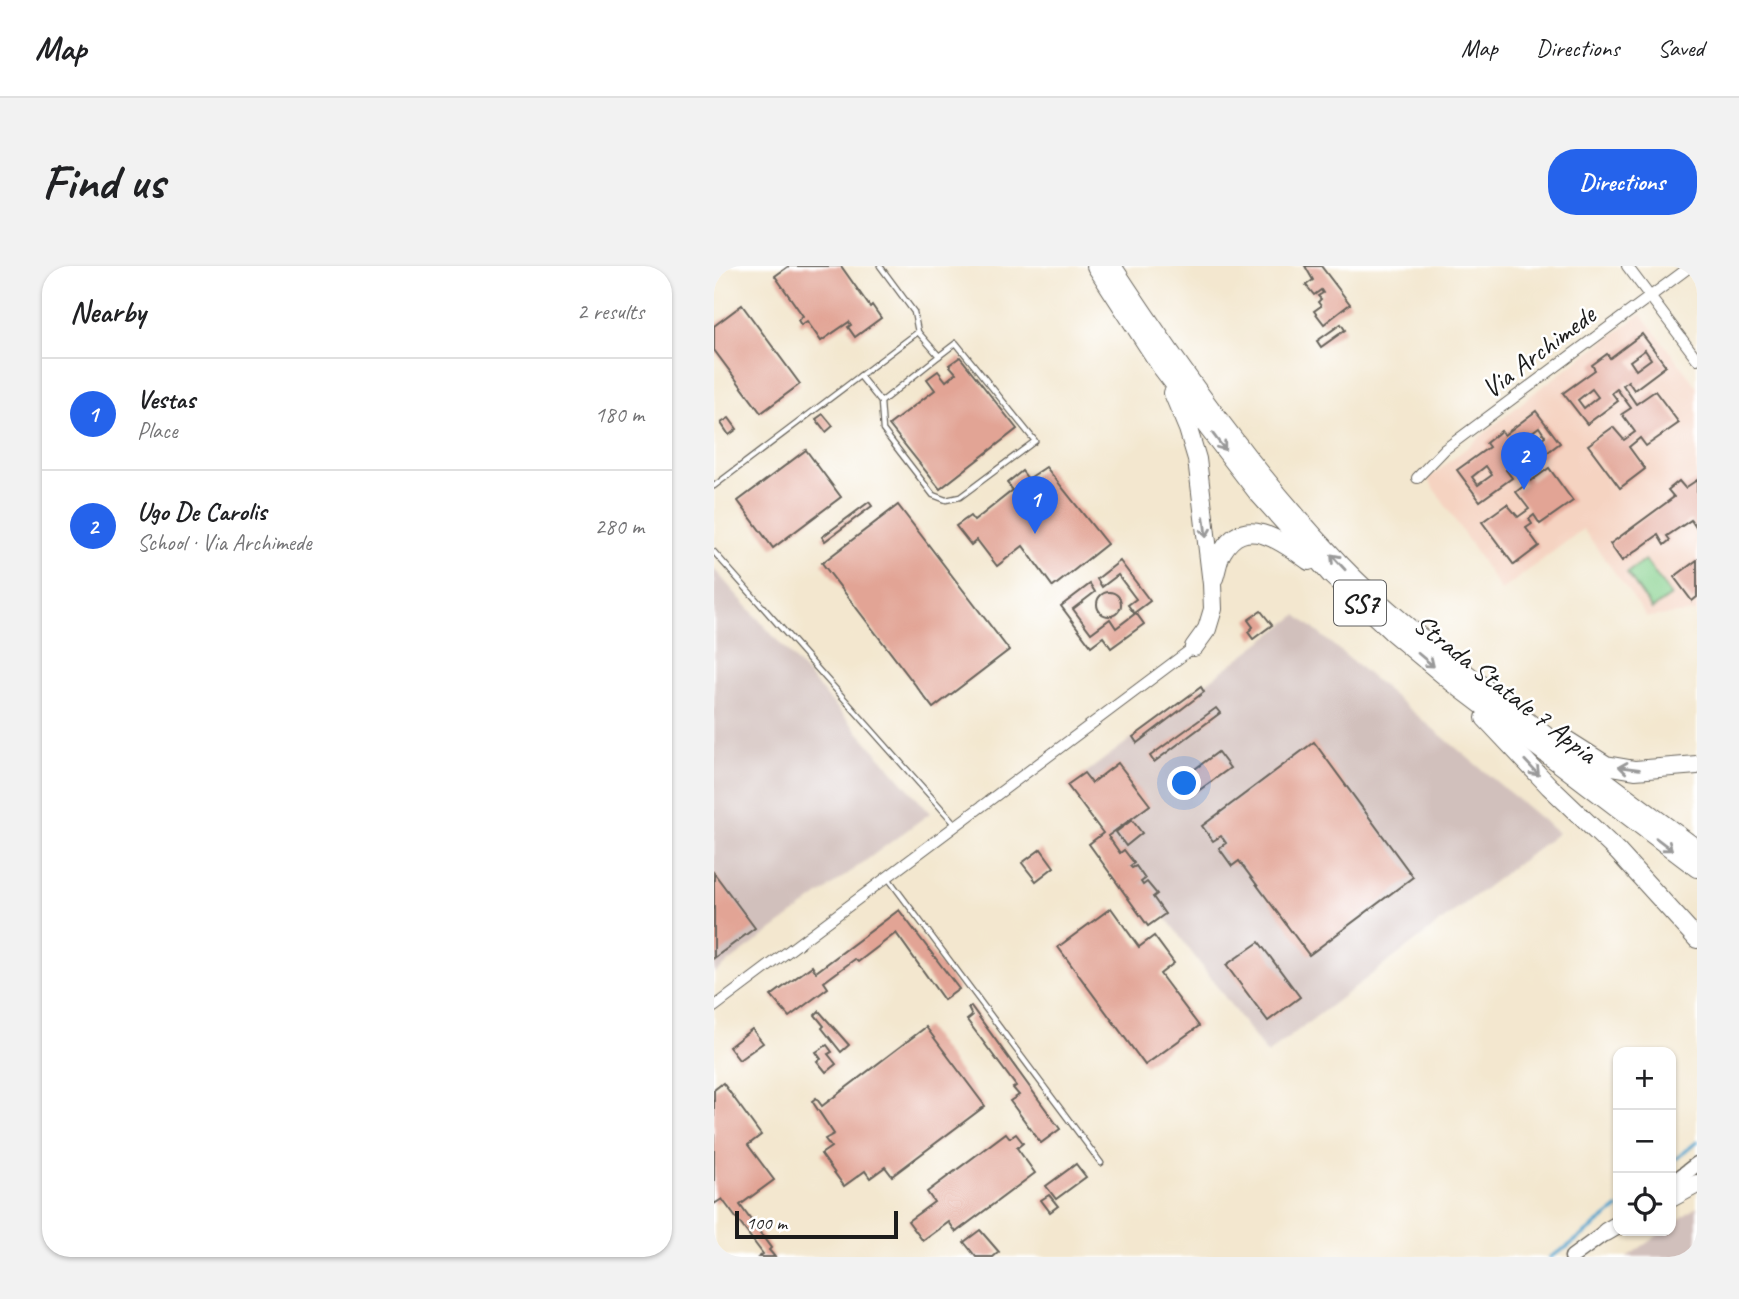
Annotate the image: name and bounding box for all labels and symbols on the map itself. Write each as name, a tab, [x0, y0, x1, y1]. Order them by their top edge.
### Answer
street label: Via Archimede	[1474, 296, 1604, 406]
pin: 2	[1501, 432, 1547, 490]
one-way arrow	[1212, 433, 1227, 451]
pin: 1	[1012, 476, 1058, 534]
one-way arrow	[1199, 515, 1212, 538]
one-way arrow	[1330, 553, 1347, 570]
road number: SS7	[1334, 580, 1386, 626]
street label: Strada Statale 7 Appia	[1407, 606, 1606, 772]
one-way arrow	[1416, 652, 1434, 668]
one-way arrow	[1523, 759, 1540, 776]
one-way arrow	[1618, 761, 1641, 774]
your location	[1167, 766, 1201, 800]
one-way arrow	[1655, 836, 1673, 851]
scale bar	[735, 1208, 898, 1240]

